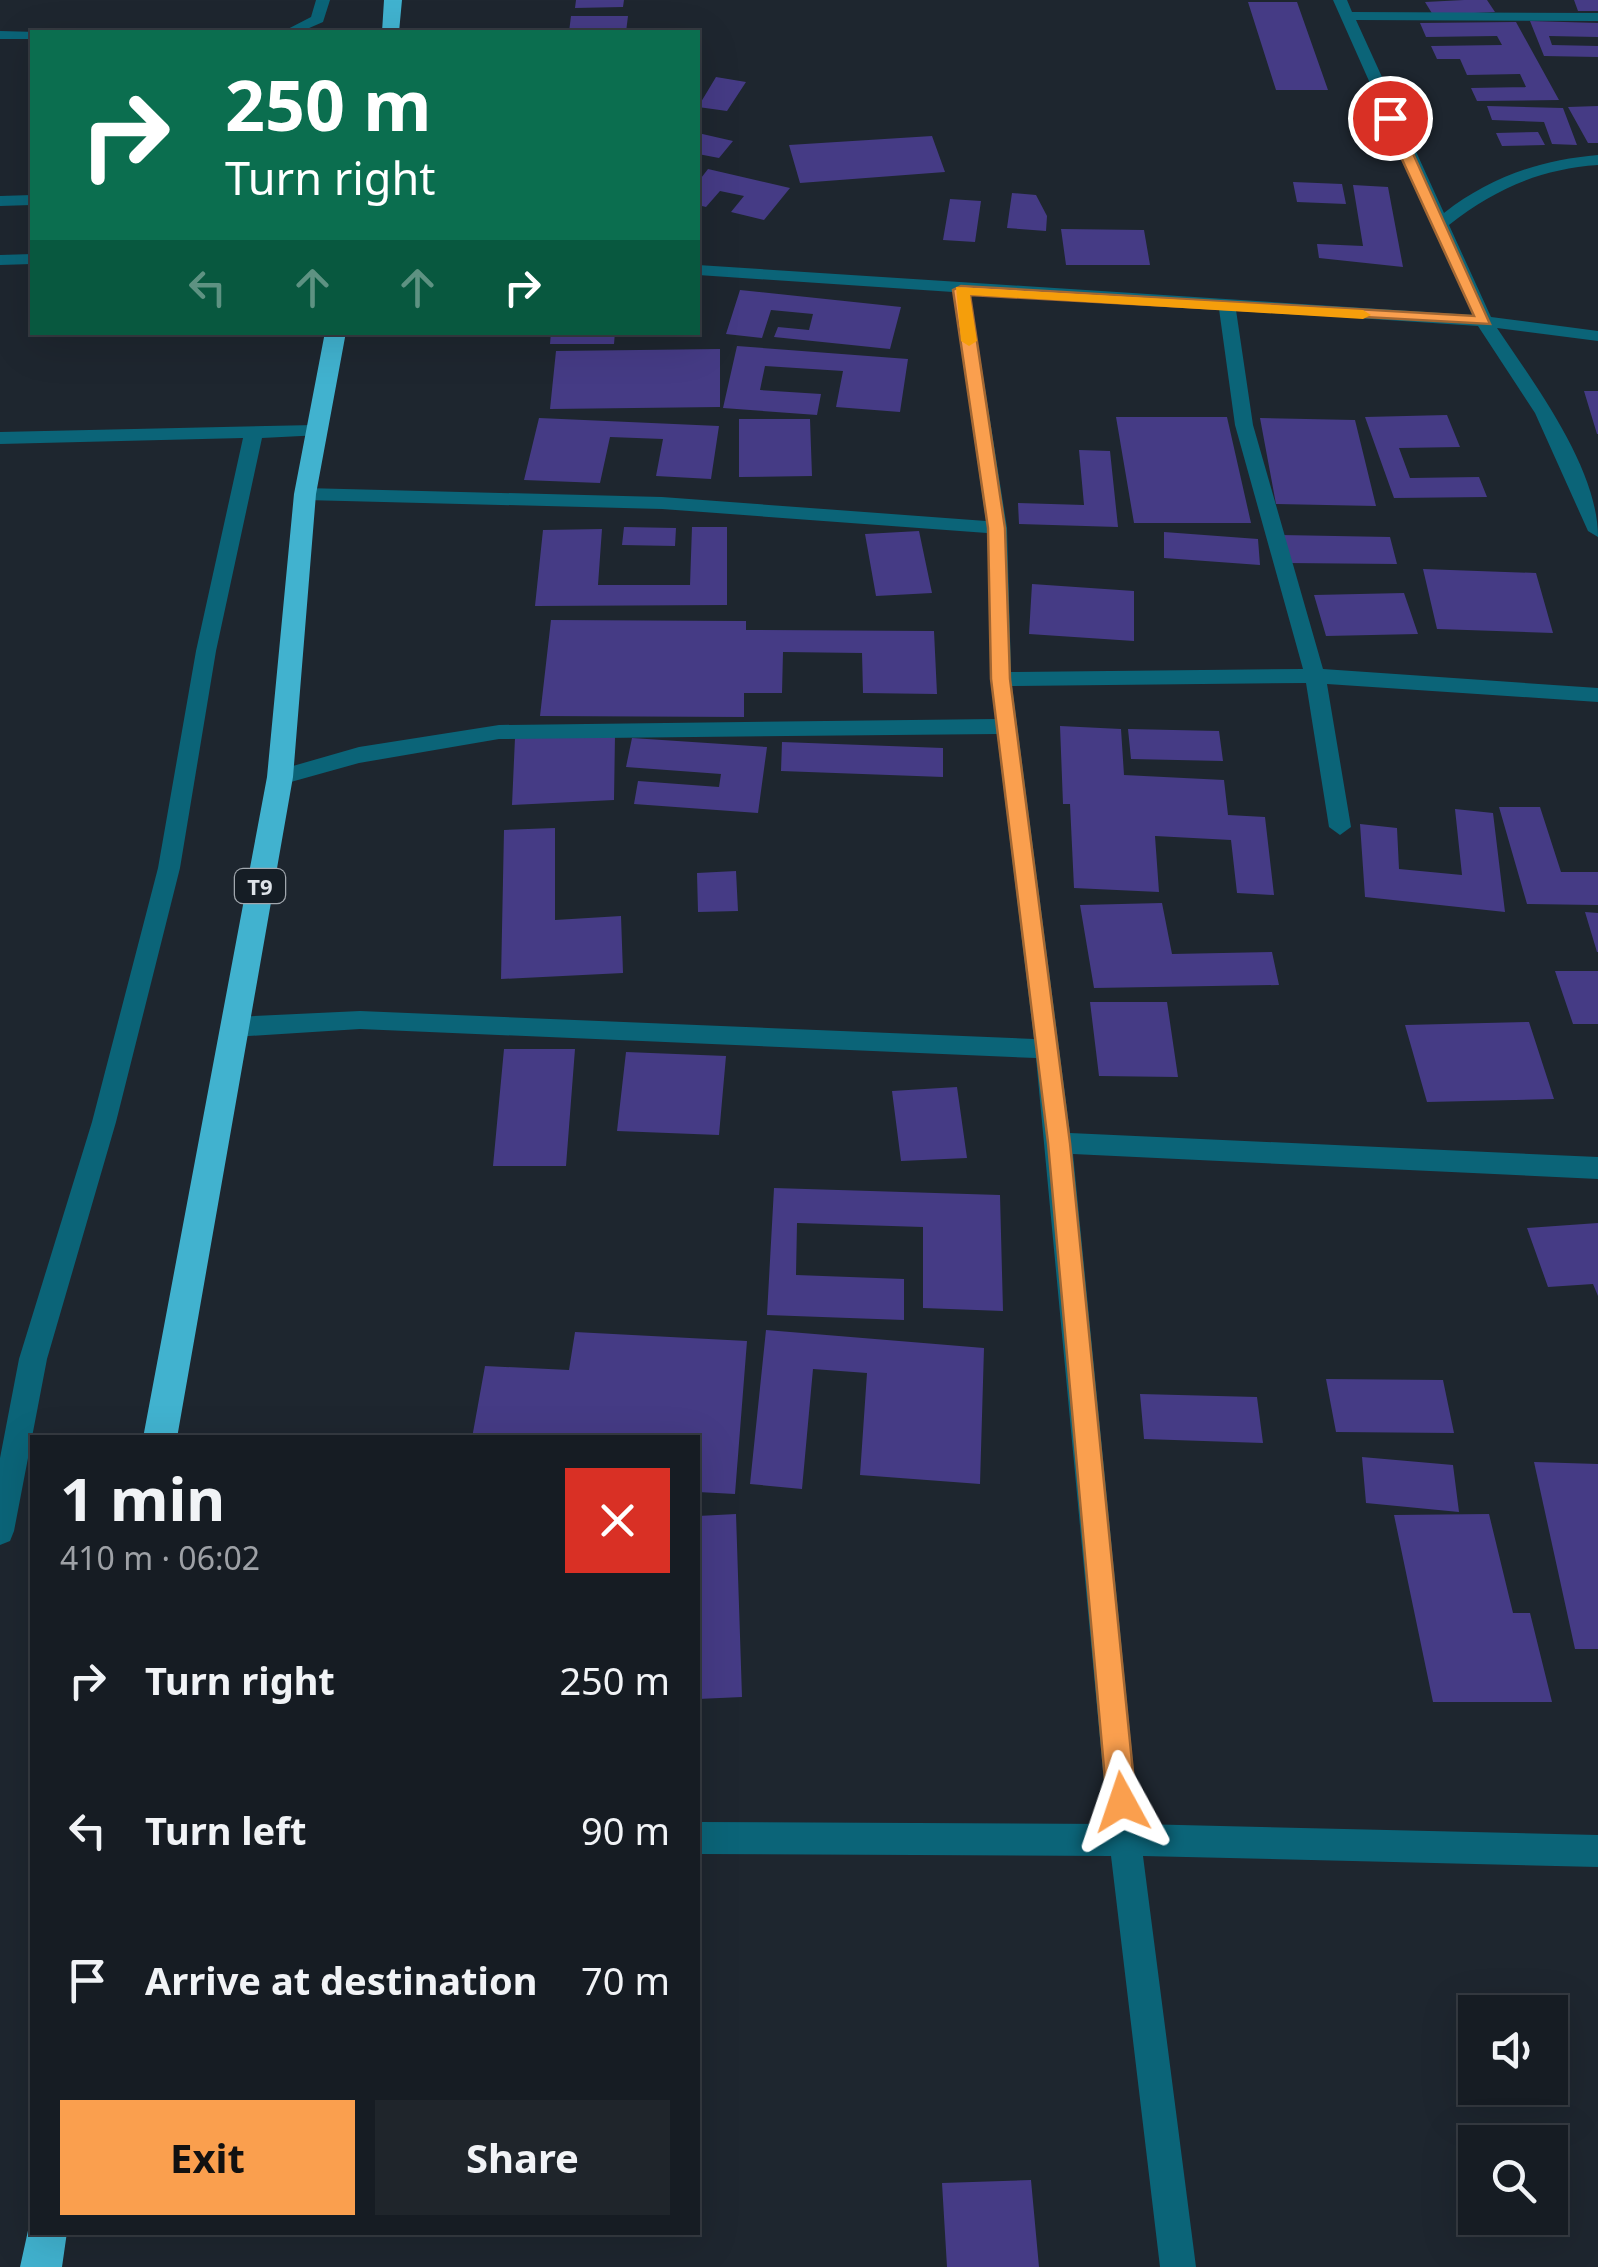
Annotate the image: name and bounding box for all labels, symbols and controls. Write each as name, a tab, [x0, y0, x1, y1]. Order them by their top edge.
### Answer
text: 250 m	[225, 56, 432, 152]
icon: right	[60, 70, 190, 200]
pin	[1348, 76, 1433, 161]
icon: arrive	[1363, 91, 1418, 146]
text: Turn right	[225, 147, 436, 208]
icon: left	[180, 260, 235, 315]
icon: ahead	[285, 260, 340, 315]
icon: ahead	[390, 260, 445, 315]
icon: right	[495, 260, 550, 315]
road number: T9	[235, 869, 285, 903]
text: 1 min	[60, 1457, 225, 1539]
button: close	[565, 1468, 670, 1573]
text: 410 m · 06:02	[60, 1536, 260, 1579]
icon: right	[60, 1653, 115, 1708]
text: Turn right	[145, 1654, 335, 1706]
text: 250 m	[559, 1654, 670, 1706]
position arrow	[1070, 1750, 1174, 1854]
icon: left	[60, 1803, 115, 1858]
text: Turn left	[145, 1804, 307, 1856]
text: 90 m	[581, 1804, 670, 1856]
icon: arrive	[60, 1953, 115, 2008]
text: Arrive at destination	[145, 1954, 537, 2006]
text: 70 m	[581, 1954, 670, 2006]
map controls	[1458, 1995, 1568, 2235]
button: sound	[1458, 1995, 1568, 2105]
button: Exit	[60, 2100, 355, 2215]
button: Share	[375, 2100, 670, 2215]
button: search	[1458, 2125, 1568, 2235]

